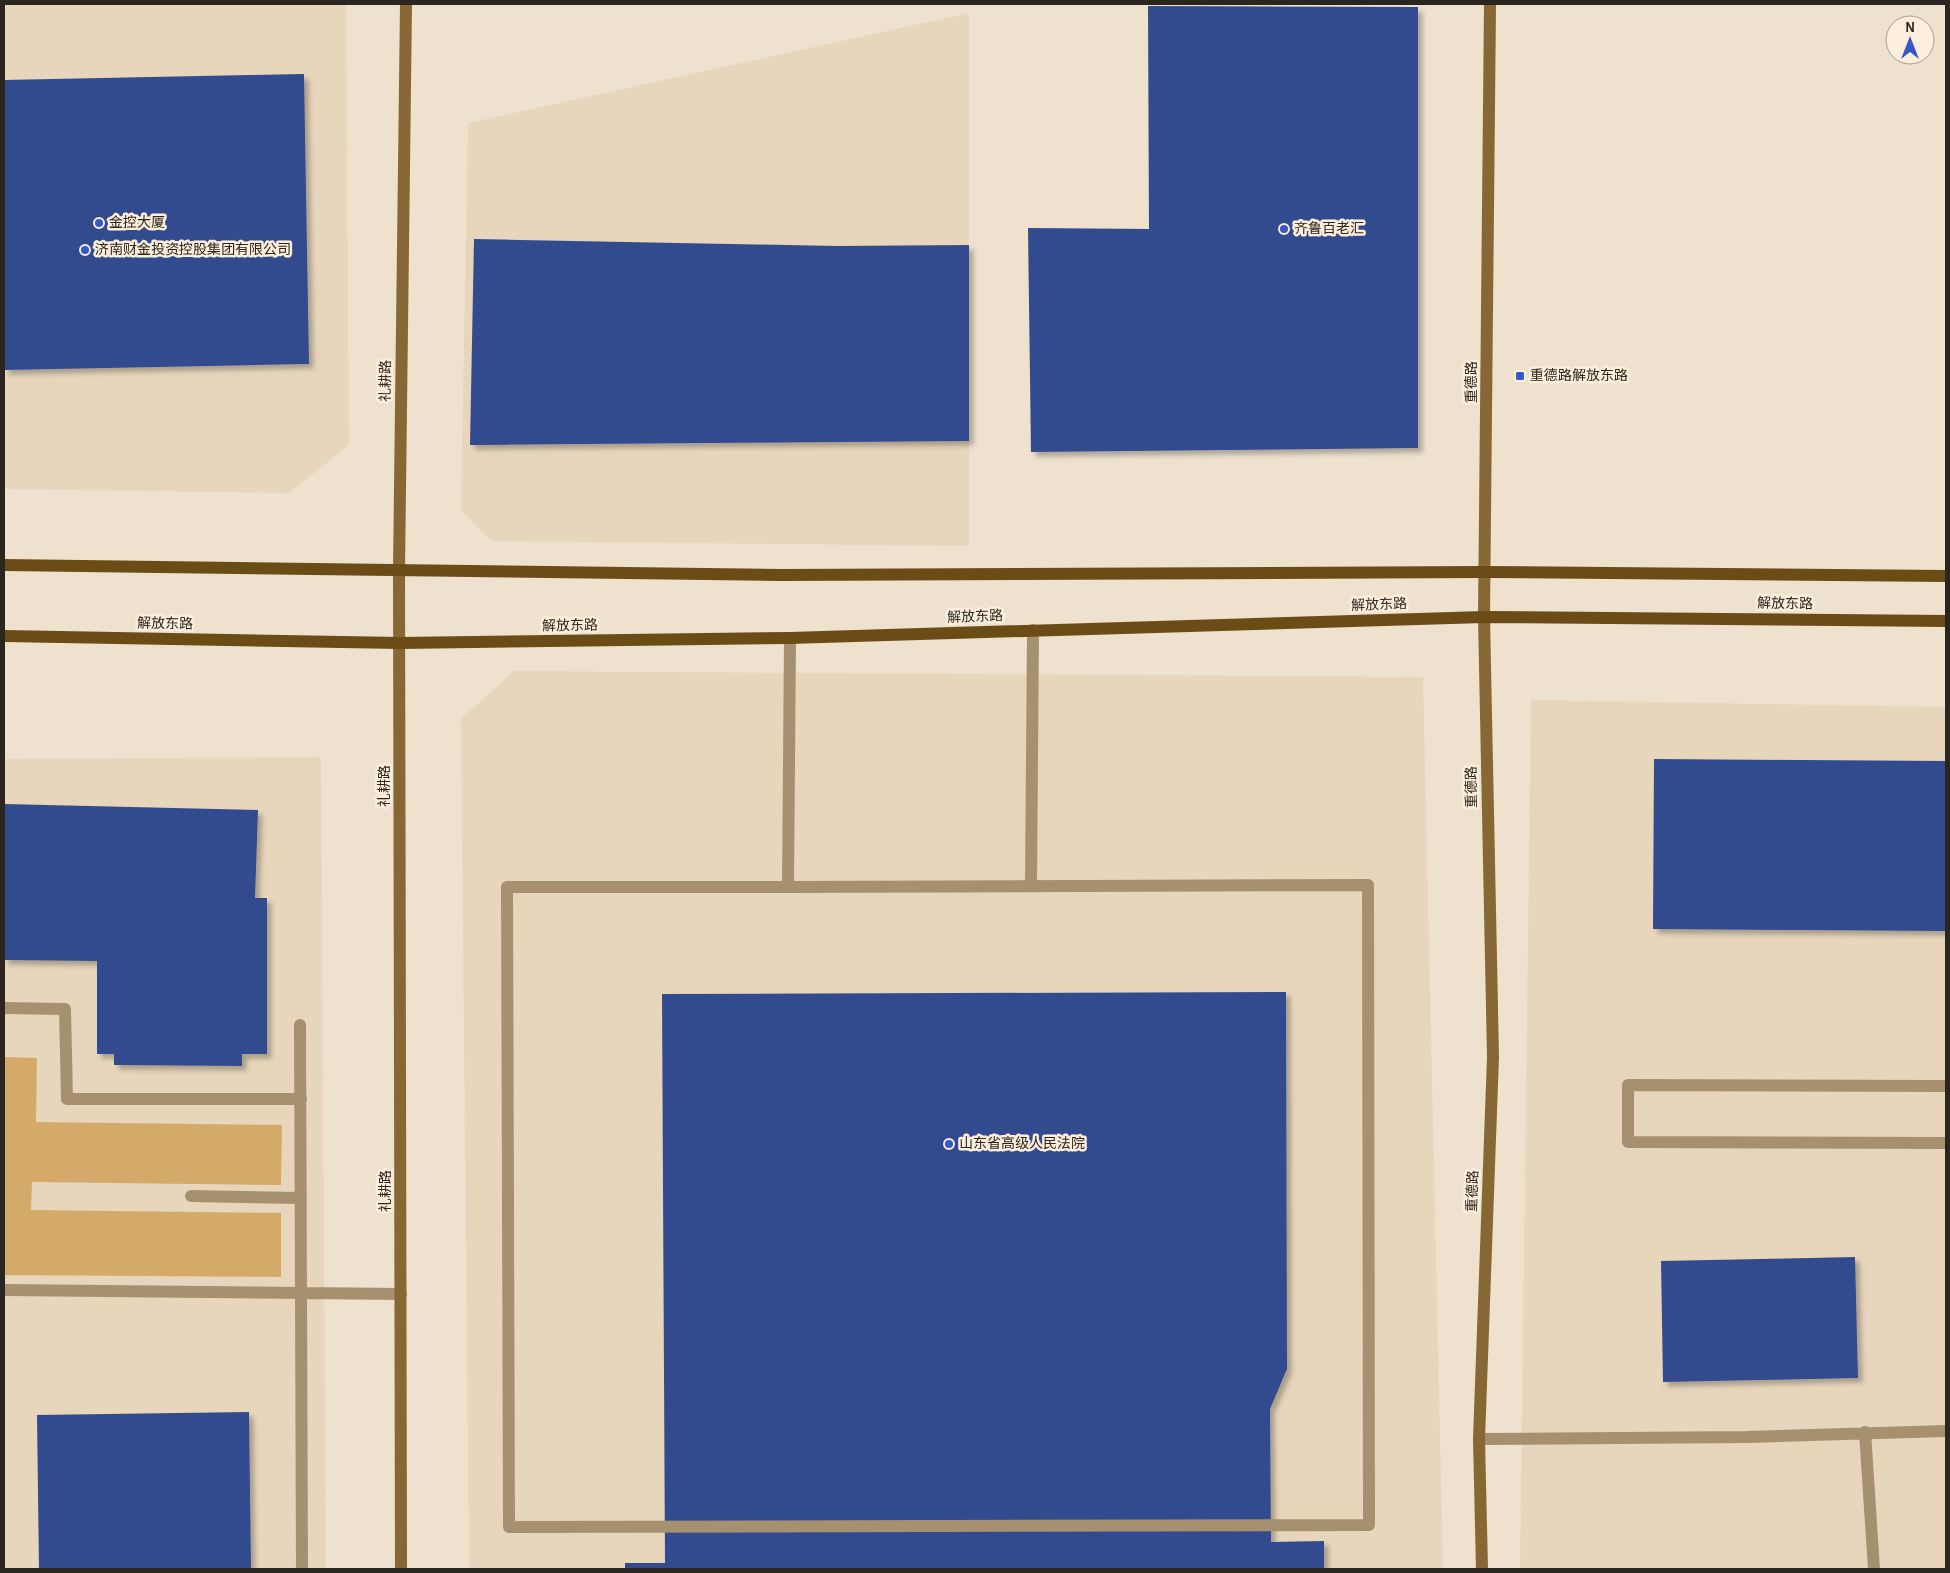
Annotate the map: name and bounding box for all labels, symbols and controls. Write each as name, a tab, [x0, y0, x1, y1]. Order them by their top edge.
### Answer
north arrow	[1885, 15, 1935, 65]
text: N	[1905, 21, 1915, 35]
place label: 金控大厦	[109, 215, 165, 230]
marker: 金控大厦	[93, 217, 105, 229]
place label: 齐鲁百老汇	[1294, 221, 1364, 236]
marker: 齐鲁百老汇	[1278, 223, 1290, 235]
place label: 济南财金投资控股集团有限公司	[95, 242, 291, 257]
marker: 济南财金投资控股集团有限公司	[79, 244, 91, 256]
street label: 礼耕路	[377, 360, 393, 402]
street label: 重德路	[1463, 361, 1479, 403]
place label: 重德路解放东路	[1530, 367, 1628, 383]
marker: 重德路解放东路	[1514, 370, 1526, 382]
street label: 解放东路	[1351, 596, 1407, 613]
street label: 解放东路	[1757, 596, 1813, 611]
street label: 解放东路	[947, 608, 1003, 625]
street label: 解放东路	[137, 616, 193, 631]
street label: 解放东路	[542, 618, 598, 633]
street label: 礼耕路	[376, 765, 392, 807]
street label: 重德路	[1463, 766, 1479, 808]
place label: 山东省高级人民法院	[959, 1136, 1085, 1151]
marker: 山东省高级人民法院	[943, 1138, 955, 1150]
street label: 礼耕路	[377, 1170, 393, 1212]
street label: 重德路	[1463, 1170, 1481, 1212]

